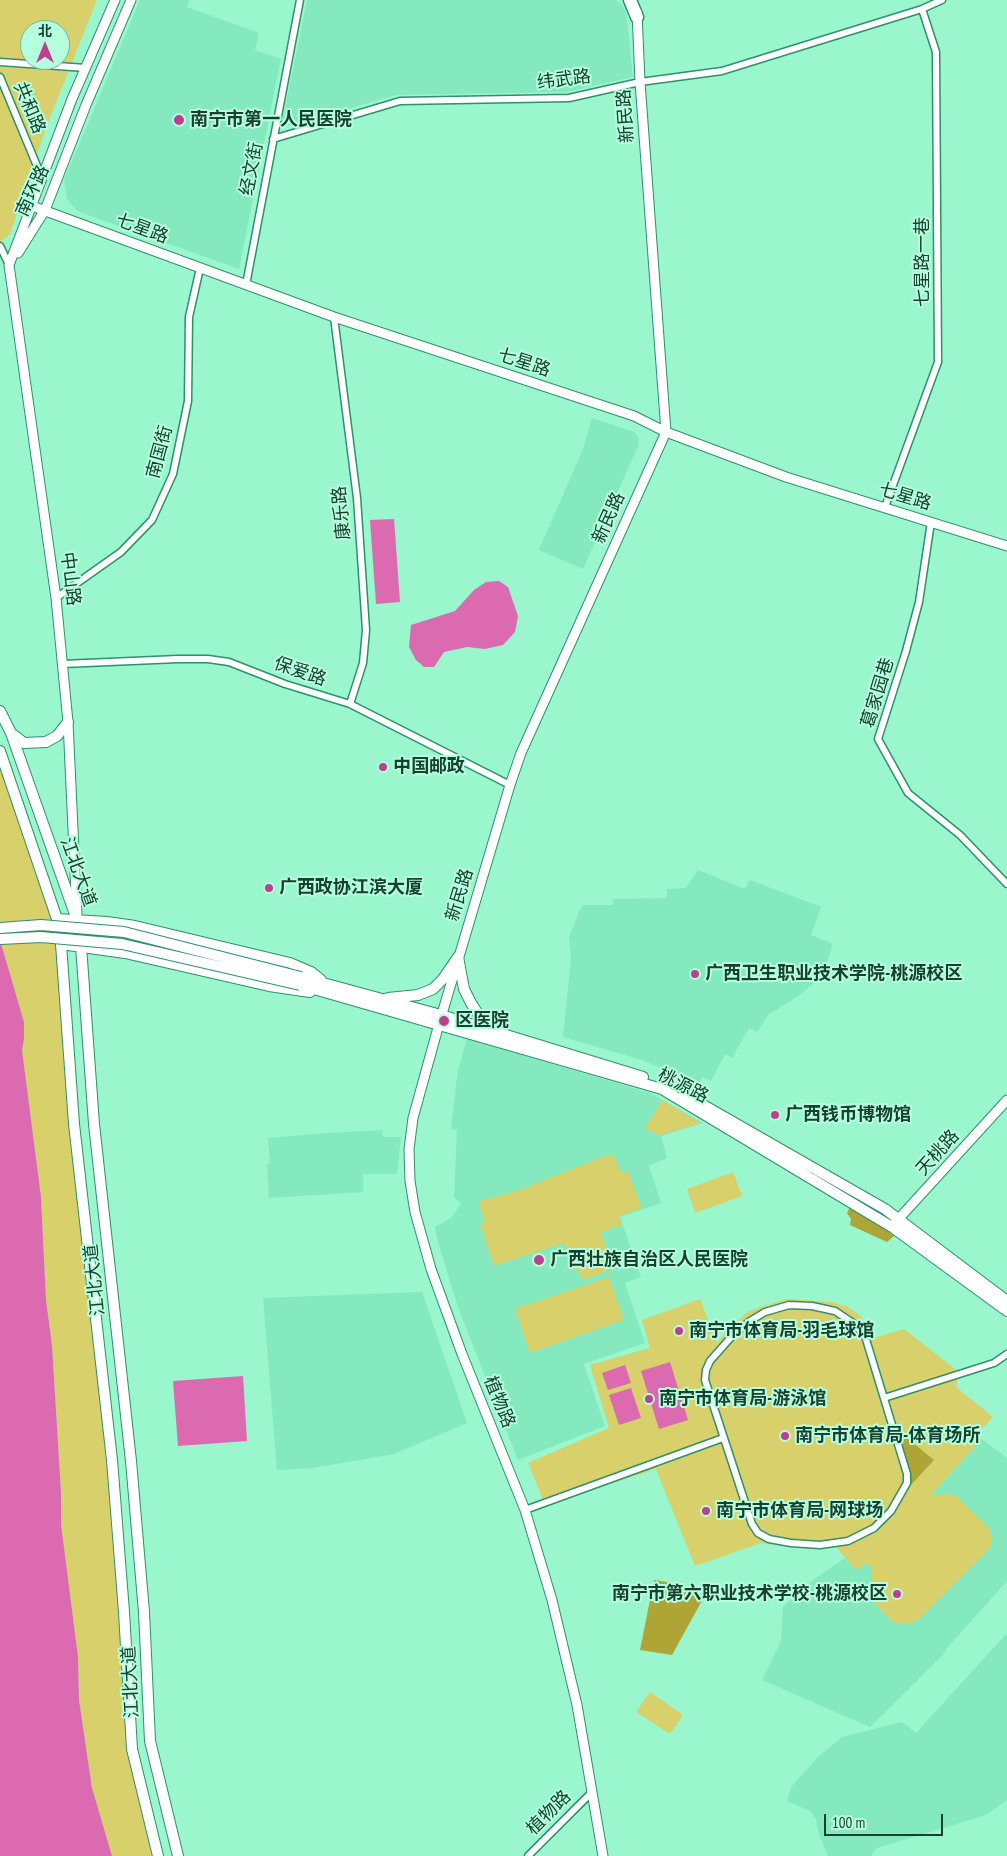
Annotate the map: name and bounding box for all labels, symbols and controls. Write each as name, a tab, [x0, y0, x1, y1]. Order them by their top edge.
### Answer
north arrow	[20, 20, 70, 70]
text: 北	[38, 22, 52, 40]
street label: 纬武路	[536, 66, 592, 94]
street label: 共和路	[9, 79, 49, 137]
street label: 新民路	[613, 88, 639, 144]
place label: 南宁市第一人民医院	[190, 109, 352, 131]
marker: 南宁市第一人民医院	[172, 113, 186, 127]
street label: 经文街	[236, 140, 268, 198]
street label: 南环路	[12, 162, 54, 220]
street label: 七星路	[113, 210, 171, 248]
street label: 七星路一巷	[912, 217, 934, 307]
street label: 七星路	[495, 344, 553, 382]
street label: 南国街	[143, 423, 177, 481]
street label: 七星路	[876, 479, 934, 515]
street label: 康乐路	[329, 485, 355, 541]
street label: 新民路	[588, 489, 630, 547]
street label: 中山路	[56, 551, 84, 607]
street label: 保爱路	[271, 653, 329, 691]
street label: 葛家园巷	[857, 655, 899, 731]
place label: 中国邮政	[393, 756, 465, 778]
marker: 中国邮政	[377, 761, 389, 773]
street label: 江北大道	[56, 834, 100, 910]
street label: 新民路	[442, 866, 478, 924]
place label: 广西政协江滨大厦	[279, 877, 423, 899]
marker: 广西政协江滨大厦	[263, 882, 275, 894]
place label: 广西卫生职业技术学院-桃源校区	[705, 963, 962, 985]
marker: 广西卫生职业技术学院-桃源校区	[689, 968, 701, 980]
place label: 区医院	[455, 1010, 509, 1032]
marker: 区医院	[437, 1014, 451, 1028]
street label: 桃源路	[654, 1064, 712, 1108]
place label: 广西钱币博物馆	[785, 1104, 911, 1126]
marker: 广西钱币博物馆	[769, 1109, 781, 1121]
street label: 天桃路	[912, 1126, 964, 1180]
street label: 江北大道	[80, 1243, 110, 1317]
place label: 广西壮族自治区人民医院	[550, 1249, 748, 1271]
marker: 广西壮族自治区人民医院	[532, 1253, 546, 1267]
place label: 南宁市体育局-羽毛球馆	[689, 1320, 874, 1342]
marker: 南宁市体育局-羽毛球馆	[673, 1325, 685, 1337]
street label: 植物路	[479, 1373, 519, 1431]
place label: 南宁市体育局-游泳馆	[659, 1388, 826, 1410]
marker: 南宁市体育局-游泳馆	[643, 1393, 655, 1405]
place label: 南宁市体育局-体育场所	[795, 1425, 980, 1447]
marker: 南宁市体育局-体育场所	[779, 1430, 791, 1442]
place label: 南宁市体育局-网球场	[716, 1500, 883, 1522]
marker: 南宁市体育局-网球场	[700, 1505, 712, 1517]
place label: 南宁市第六职业技术学校-桃源校区	[612, 1583, 887, 1605]
marker: 南宁市第六职业技术学校-桃源校区	[891, 1588, 903, 1600]
street label: 江北大道	[118, 1645, 144, 1719]
street label: 植物路	[522, 1786, 576, 1840]
scale bar	[827, 1804, 946, 1836]
text: 100 m	[832, 1813, 865, 1832]

